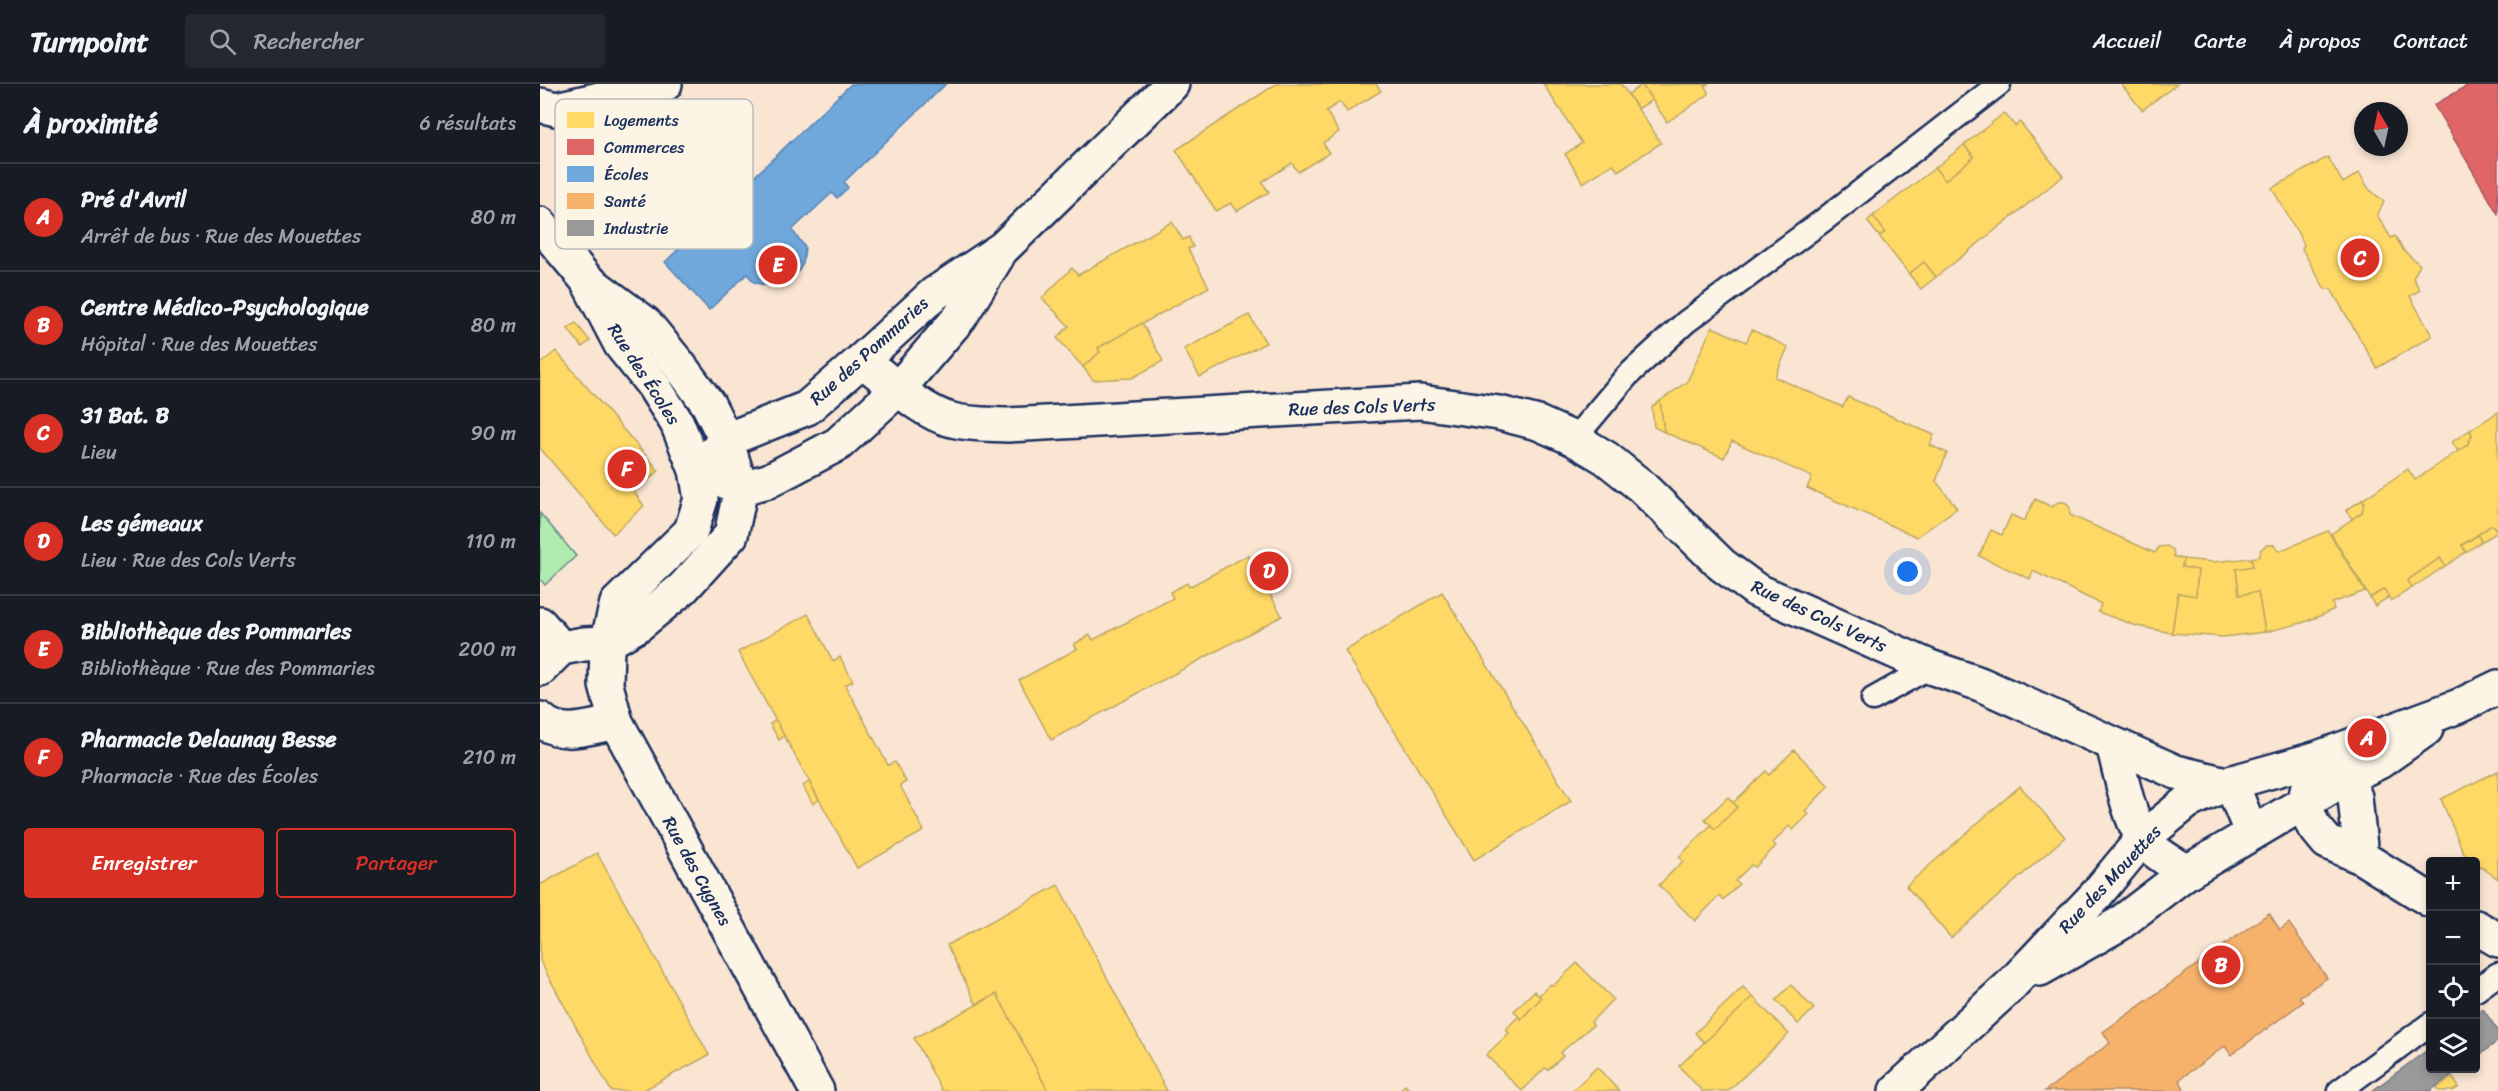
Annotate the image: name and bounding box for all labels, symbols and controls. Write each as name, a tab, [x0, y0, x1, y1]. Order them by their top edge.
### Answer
search box	[185, 14, 605, 68]
text: Turnpoint	[30, 17, 149, 66]
text: Rechercher	[254, 22, 363, 61]
text: Accueil	[2093, 22, 2161, 60]
text: Carte	[2194, 22, 2247, 60]
text: À propos	[2280, 22, 2361, 60]
text: Contact	[2394, 22, 2468, 60]
icon: search	[206, 25, 239, 58]
legend	[555, 99, 753, 249]
text: À proximité	[24, 100, 158, 146]
north arrow	[2354, 102, 2408, 156]
text: 6 résultats	[420, 106, 516, 141]
text: Logements	[604, 106, 680, 135]
text: Commerces	[604, 133, 685, 162]
text: Écoles	[604, 160, 649, 189]
text: Pré d'Avril	[81, 180, 186, 219]
text: Santé	[604, 187, 646, 216]
text: A	[37, 200, 50, 235]
text: 80 m	[471, 200, 516, 235]
text: Industrie	[603, 214, 668, 243]
text: Arrêt de bus · Rue des Mouettes	[81, 219, 361, 254]
pin: C	[2340, 236, 2380, 280]
pin: E	[758, 242, 798, 288]
text: Centre Médico-Psychologique	[81, 288, 369, 327]
street label: Rue des Pommaries	[802, 288, 936, 414]
text: B	[37, 308, 50, 343]
text: 80 m	[471, 308, 516, 343]
street label: Rue des Écoles	[599, 316, 690, 432]
text: Hôpital · Rue des Mouettes	[81, 327, 317, 362]
street label: Rue des Cols Verts	[1288, 388, 1437, 426]
text: 31 Bat. B	[81, 396, 169, 435]
text: C	[37, 416, 50, 451]
text: 90 m	[471, 416, 516, 451]
text: Lieu	[81, 435, 117, 470]
pin: F	[608, 446, 646, 492]
text: Les gémeaux	[81, 504, 203, 543]
text: D	[38, 524, 49, 559]
text: 110 m	[466, 524, 516, 559]
text: Lieu · Rue des Cols Verts	[81, 543, 296, 578]
pin: D	[1250, 548, 1288, 594]
your location	[1893, 557, 1922, 586]
street label: Rue des Cols Verts	[1746, 570, 1893, 662]
text: Bibliothèque des Pommaries	[81, 612, 351, 651]
text: E	[38, 632, 49, 667]
text: 200 m	[459, 632, 516, 667]
text: Bibliothèque · Rue des Pommaries	[81, 651, 375, 686]
pin: A	[2348, 716, 2386, 760]
text: Pharmacie Delaunay Besse	[81, 720, 337, 759]
text: F	[38, 740, 49, 775]
text: 210 m	[463, 740, 516, 775]
text: Pharmacie · Rue des Écoles	[81, 759, 318, 794]
street label: Rue des Cygnes	[654, 810, 741, 932]
street label: Rue des Mouettes	[2050, 816, 2170, 941]
button: Enregistrer	[24, 828, 264, 898]
button: Partager	[276, 828, 516, 898]
map controls	[2426, 857, 2480, 1073]
button: +	[2426, 857, 2480, 911]
button: −	[2426, 911, 2480, 965]
pin: B	[2202, 942, 2240, 988]
button: locate	[2426, 965, 2480, 1019]
button: layers	[2426, 1019, 2480, 1073]

